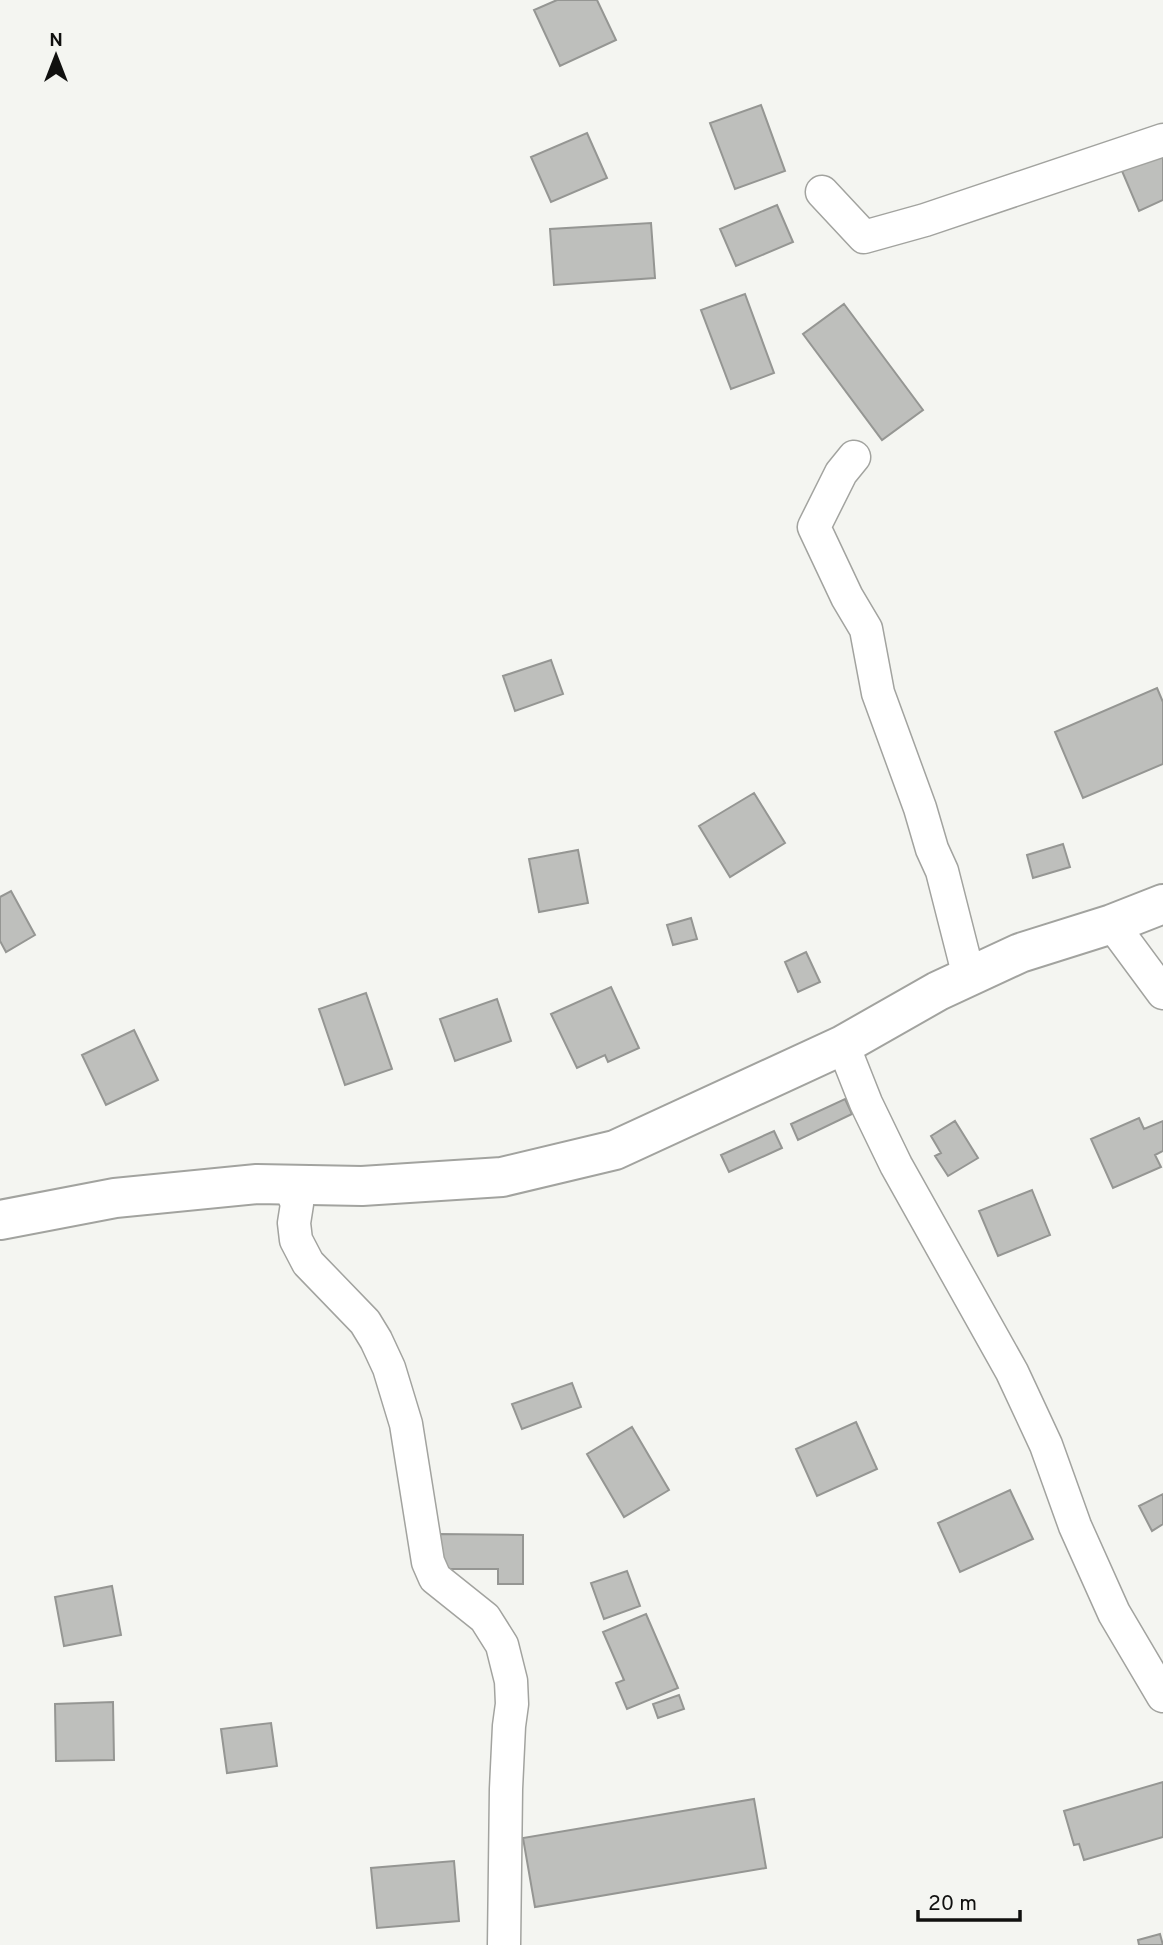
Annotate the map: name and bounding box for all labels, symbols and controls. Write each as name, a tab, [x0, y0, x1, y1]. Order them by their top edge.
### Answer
north arrow	[21, 21, 91, 91]
text: N	[49, 29, 63, 53]
scale bar	[918, 1878, 1020, 1922]
text: 20 m	[928, 1891, 977, 1918]

